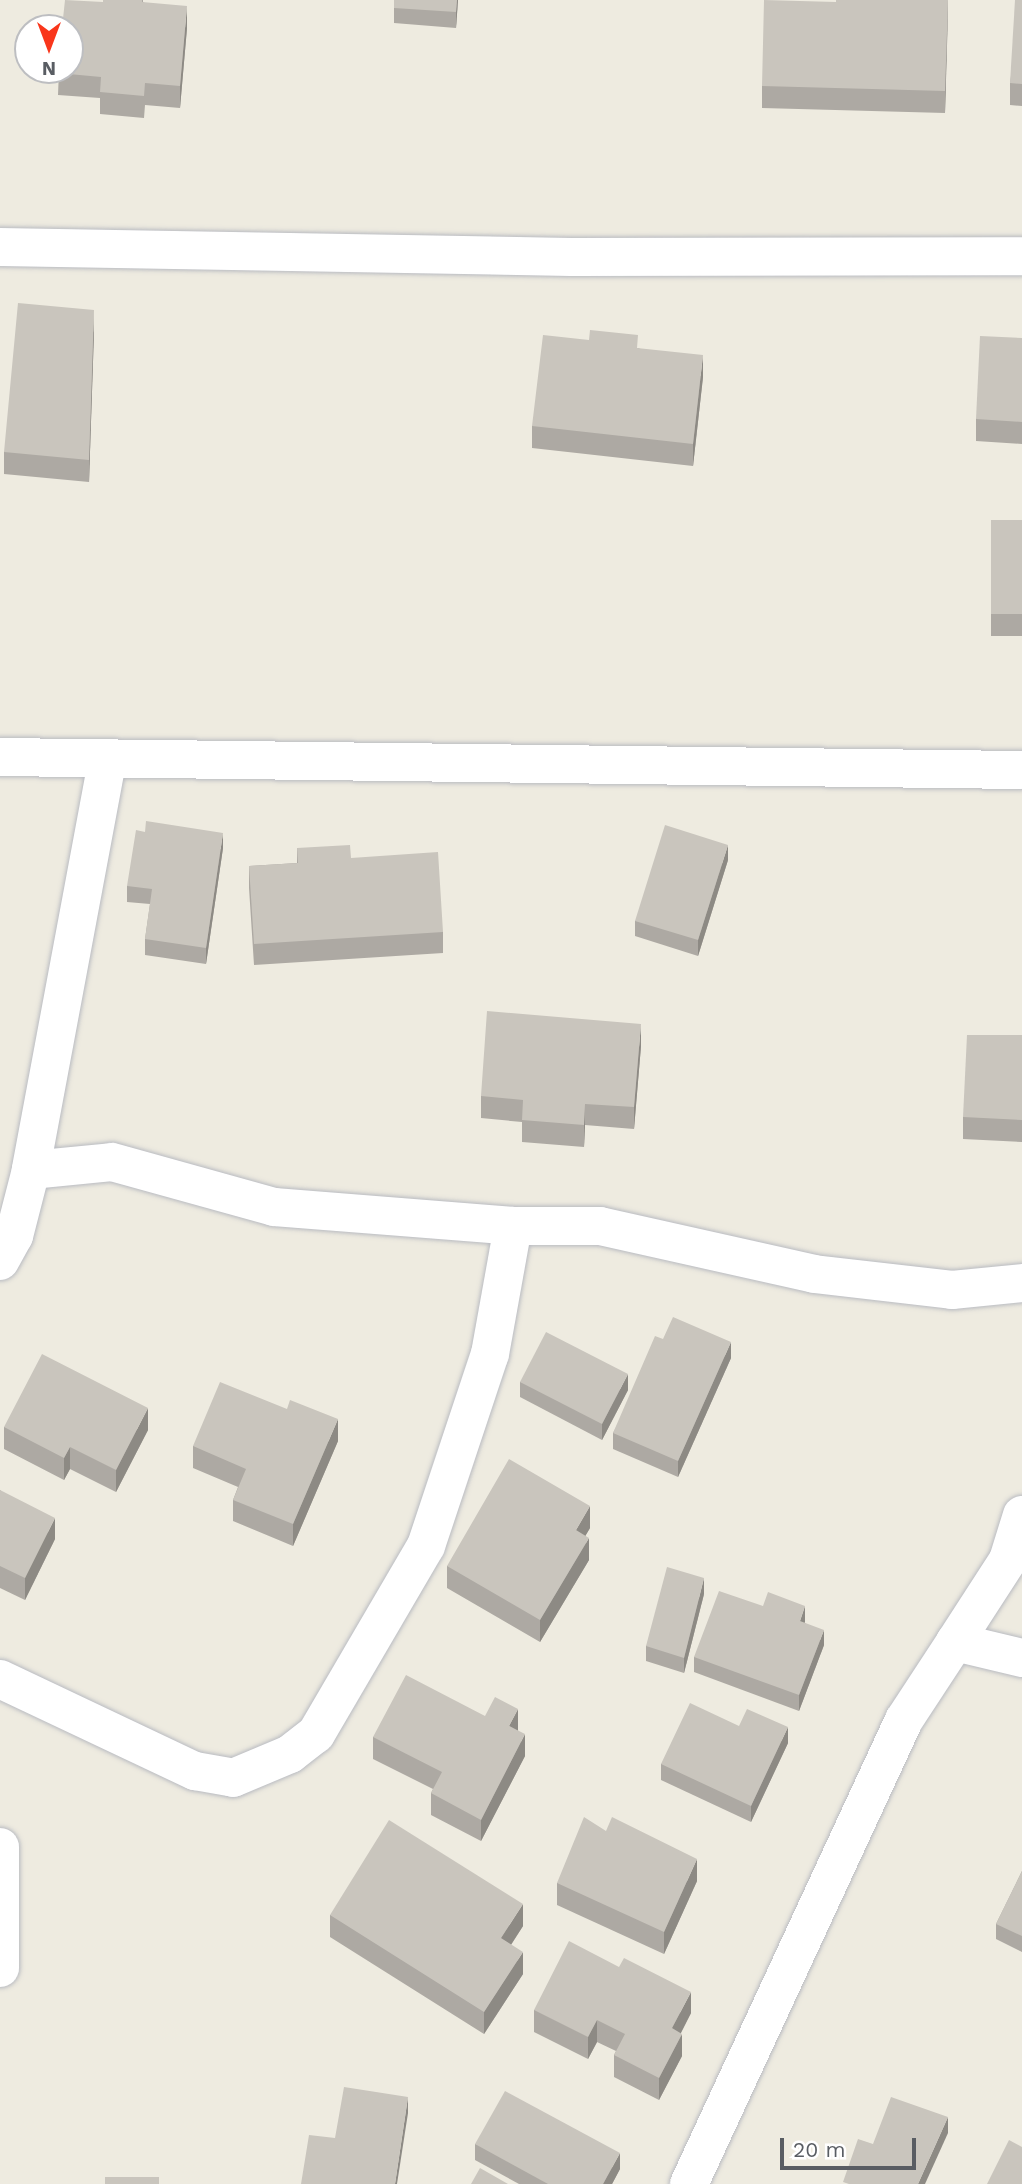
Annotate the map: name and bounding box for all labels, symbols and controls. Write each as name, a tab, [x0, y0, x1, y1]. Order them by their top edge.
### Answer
north arrow	[14, 14, 84, 84]
text: N	[42, 57, 56, 80]
scale bar	[784, 2124, 920, 2168]
text: 20 m	[793, 2137, 845, 2162]

